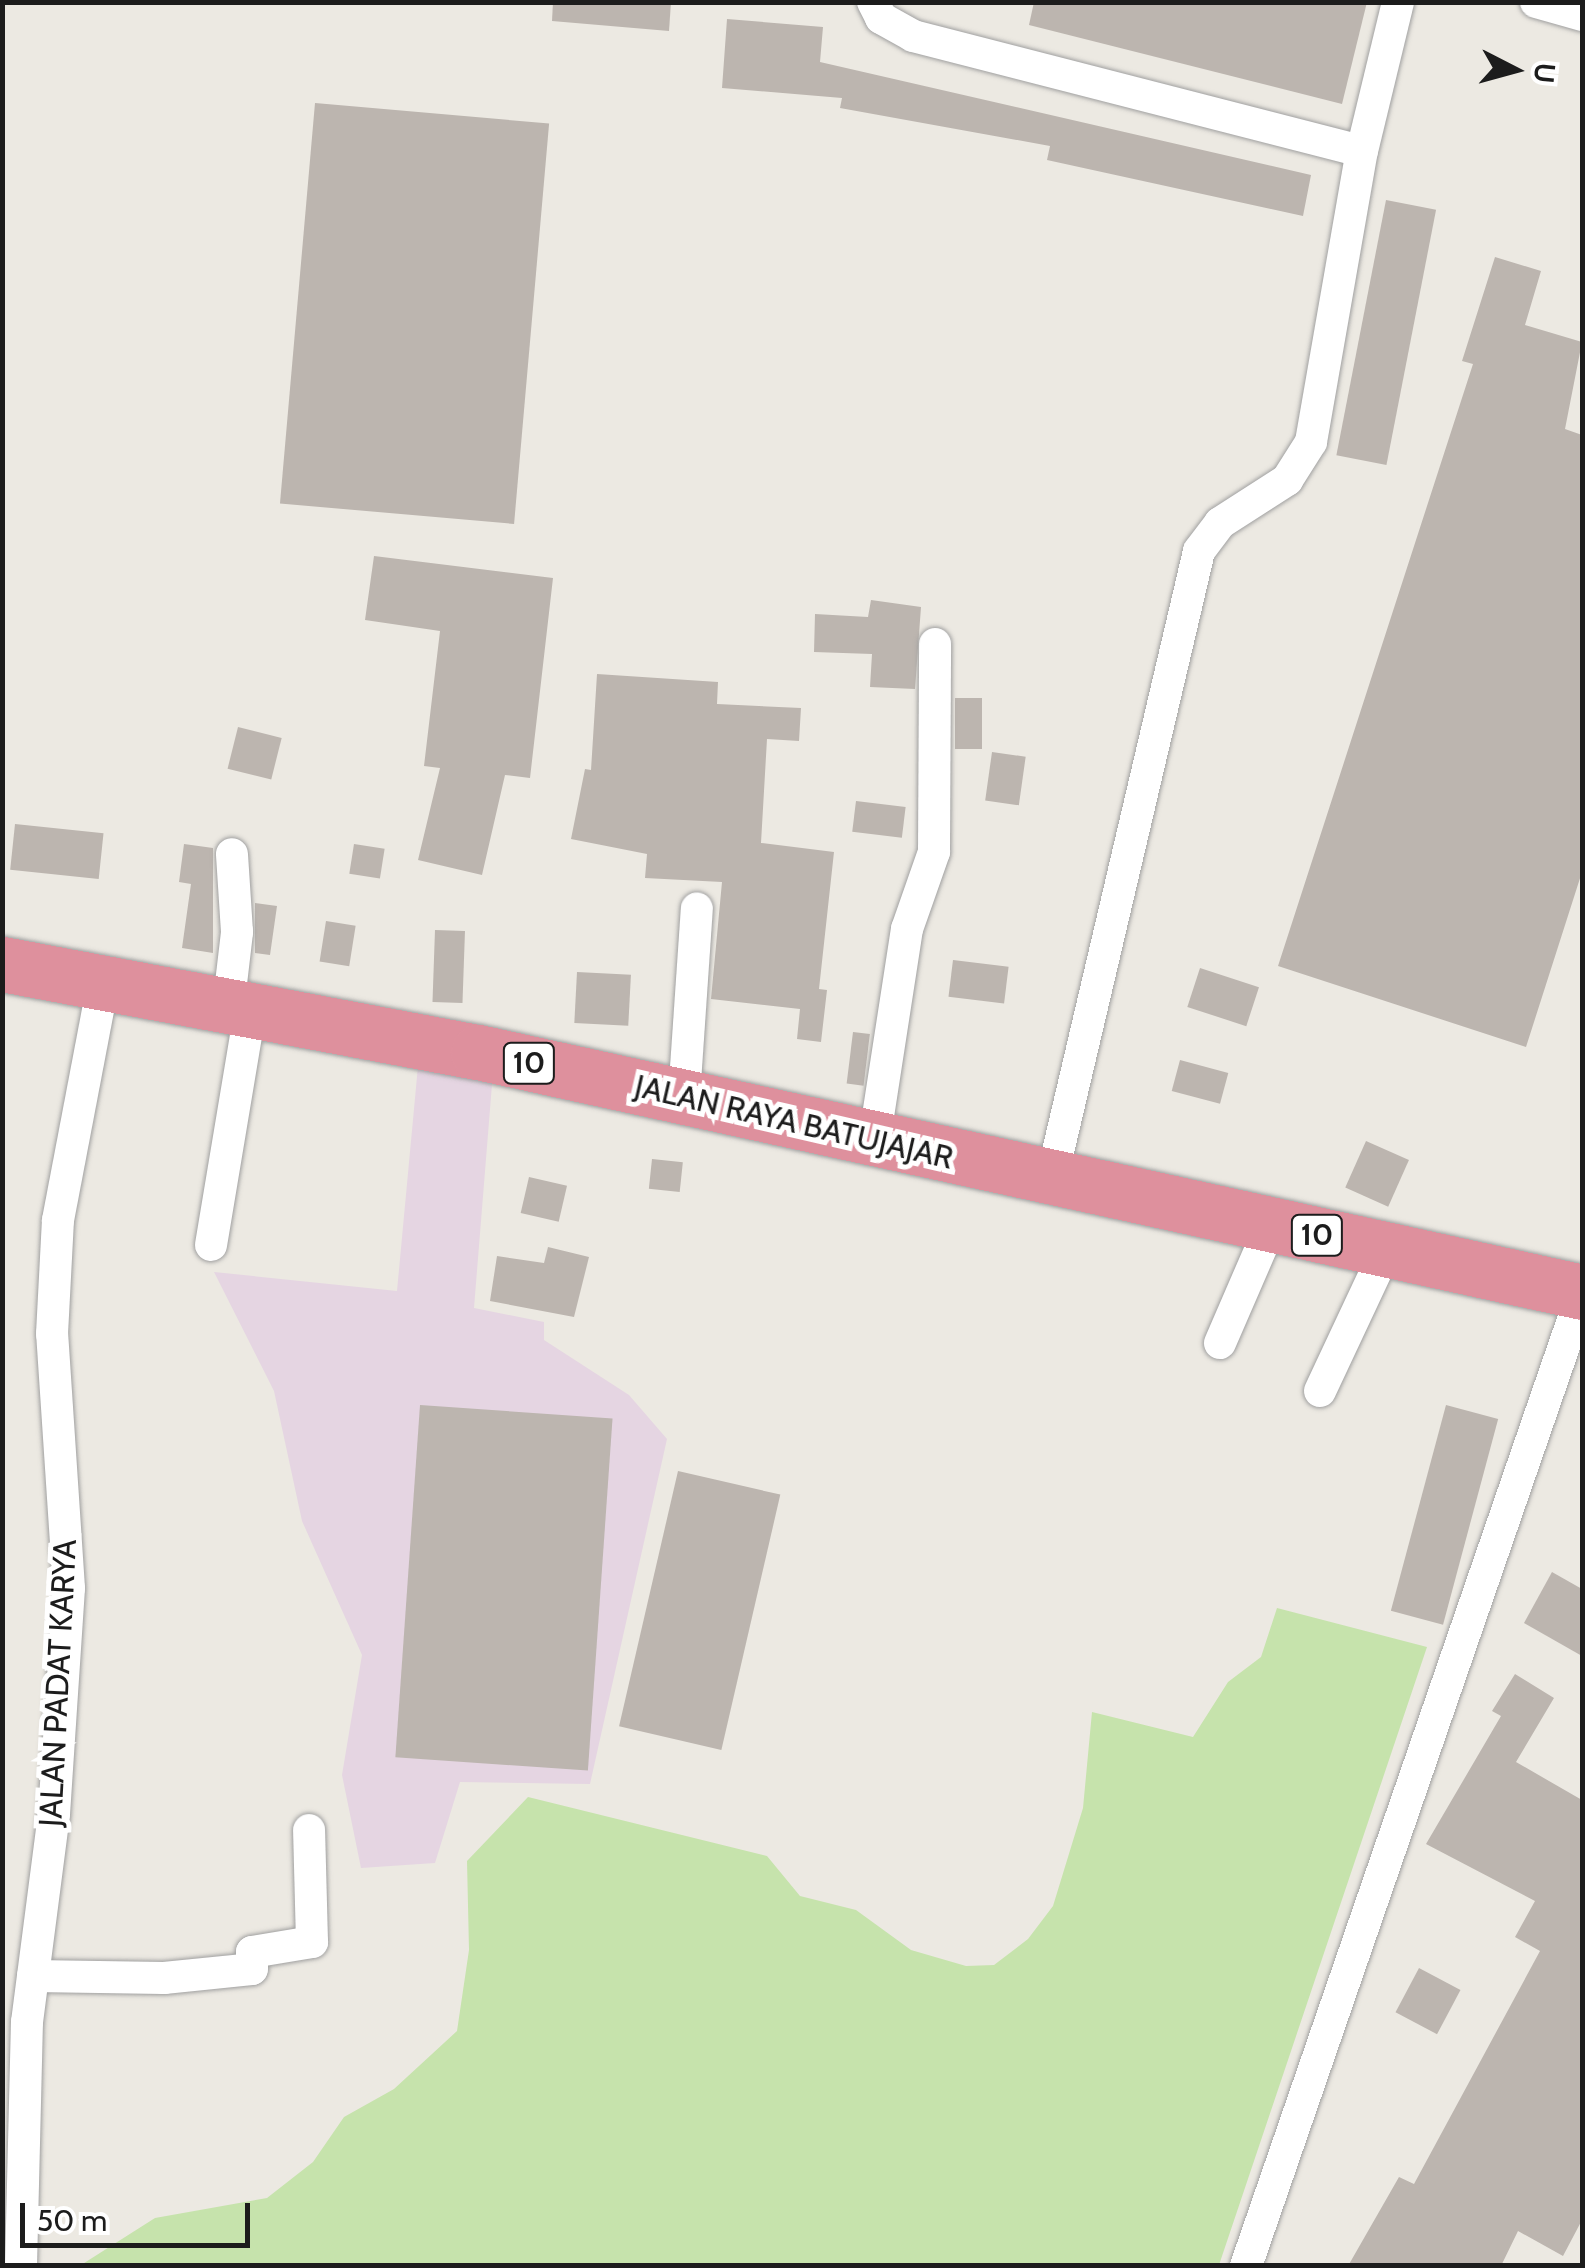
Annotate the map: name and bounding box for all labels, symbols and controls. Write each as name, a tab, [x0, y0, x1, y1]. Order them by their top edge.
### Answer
north arrow	[1465, 20, 1565, 120]
text: U	[1527, 61, 1563, 85]
road number: 10	[502, 1038, 556, 1088]
street label: JALAN RAYA BATUJAJAR	[631, 1067, 957, 1177]
road number: 10	[1290, 1210, 1344, 1260]
street label: JALAN PADAT KARYA	[31, 1538, 85, 1828]
scale bar	[25, 2183, 255, 2245]
text: 50 m	[37, 2202, 107, 2239]

